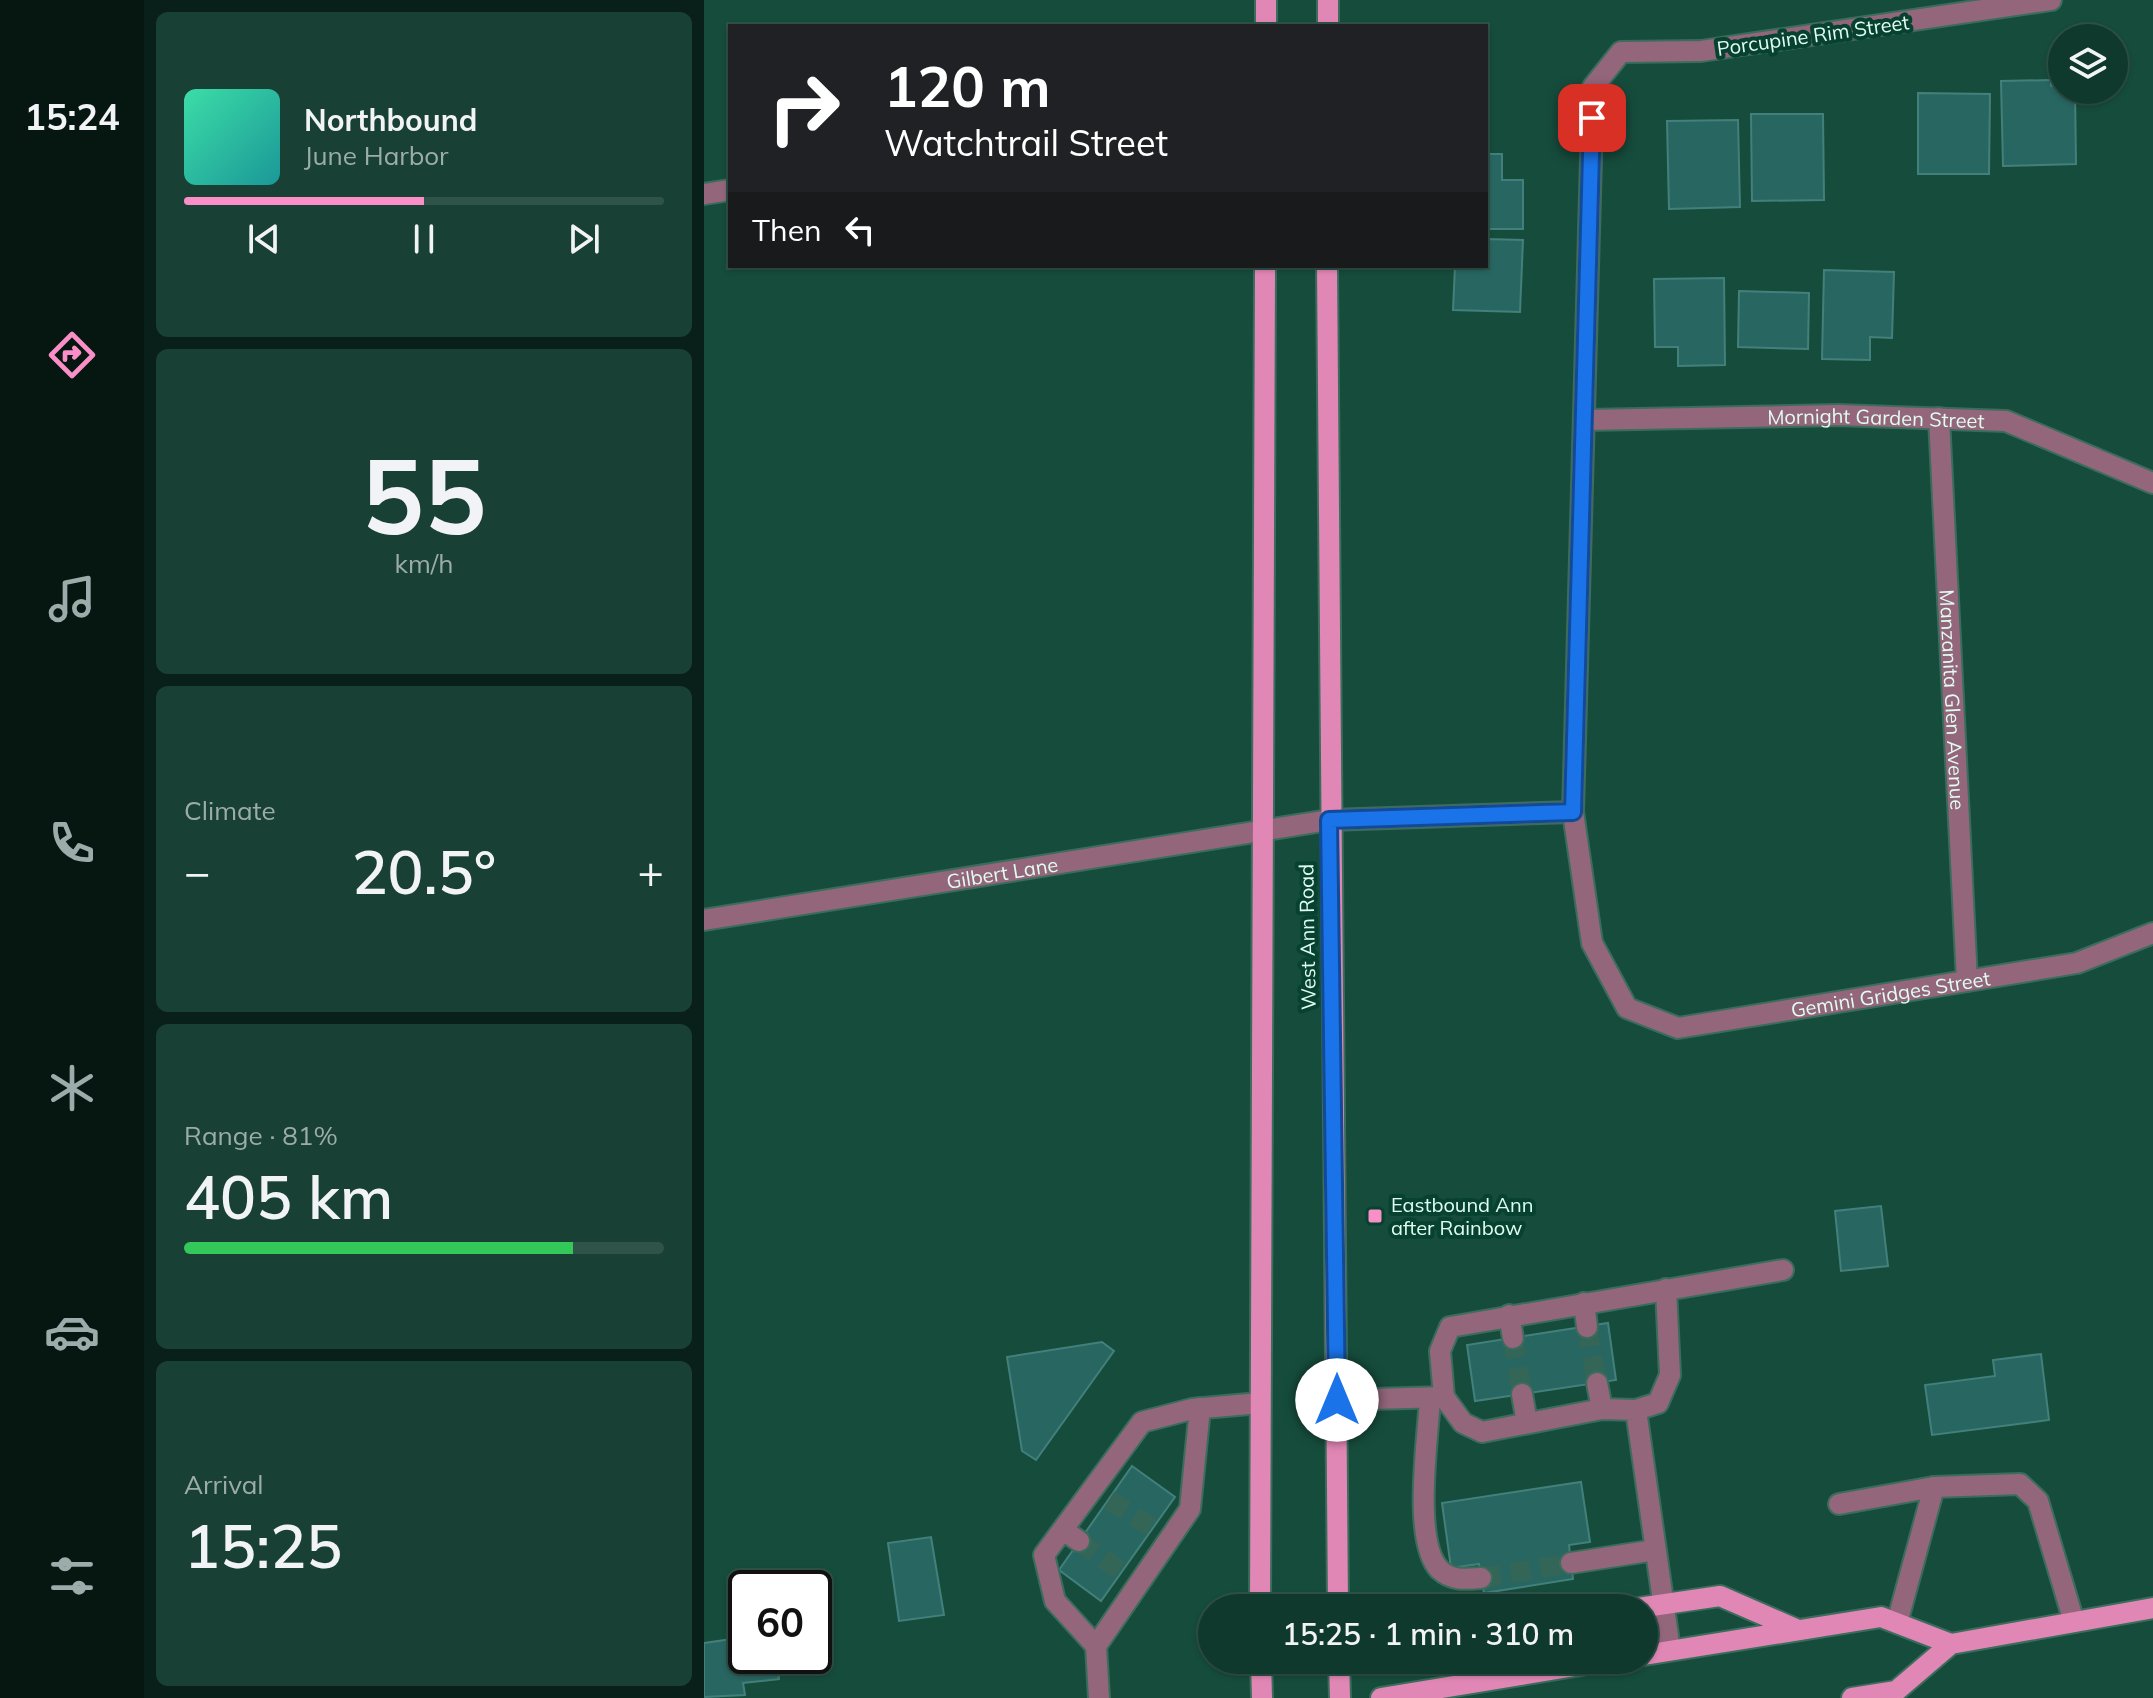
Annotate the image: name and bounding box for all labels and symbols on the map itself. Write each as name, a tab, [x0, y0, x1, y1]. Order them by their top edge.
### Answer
street label: Porcupine Rim Street	[1715, 9, 1911, 61]
pin	[1558, 84, 1626, 152]
street label: Mornight Garden Street	[1767, 402, 1985, 433]
street label: Manzanita Glen Avenue	[1935, 589, 1971, 811]
street label: Gilbert Lane	[945, 851, 1060, 894]
street label: West Ann Road	[1293, 864, 1321, 1010]
street label: Gemini Gridges Street	[1789, 965, 1992, 1022]
place label: Eastbound Ann after Rainbow	[1391, 1192, 1533, 1240]
marker: Eastbound Ann after Rainbow	[1366, 1207, 1384, 1225]
position arrow	[1295, 1358, 1379, 1442]
speed limit sign: 60	[728, 1570, 832, 1674]

